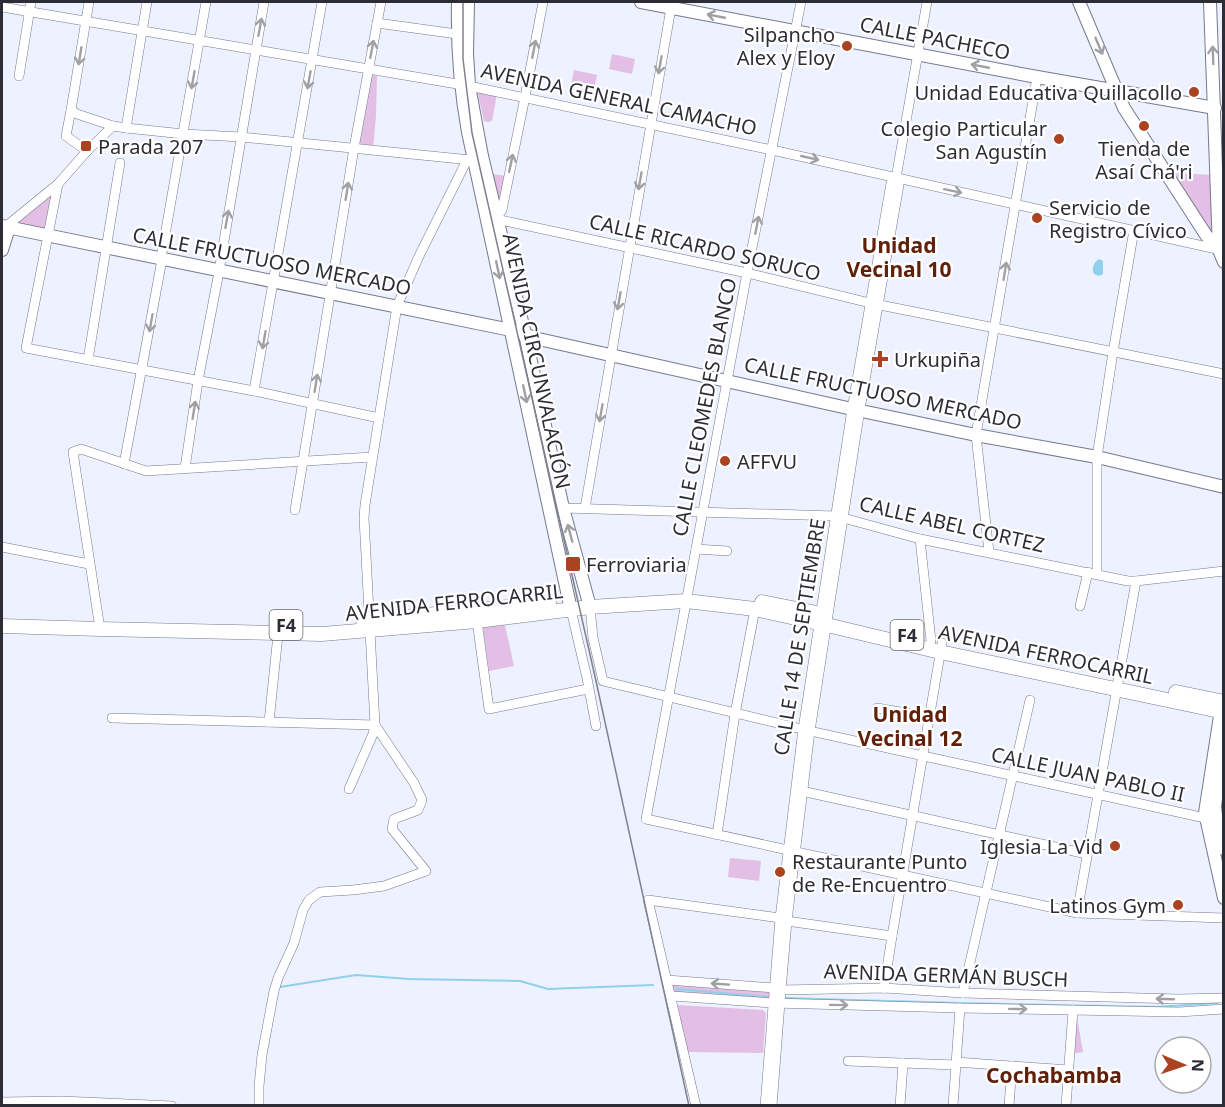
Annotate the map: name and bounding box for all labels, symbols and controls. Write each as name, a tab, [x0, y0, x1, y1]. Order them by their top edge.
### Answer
one-way arrow	[707, 10, 726, 21]
street label: CALLE PACHECO	[858, 10, 1012, 66]
one-way arrow	[254, 18, 265, 37]
place label: Silpancho Alex y Eloy	[737, 21, 836, 71]
one-way arrow	[1093, 36, 1105, 54]
marker: Silpancho Alex y Eloy	[840, 39, 854, 53]
one-way arrow	[367, 40, 378, 59]
one-way arrow	[529, 40, 540, 59]
one-way arrow	[75, 45, 86, 65]
one-way arrow	[1207, 45, 1218, 65]
one-way arrow	[655, 55, 666, 74]
street label: AVENIDA GENERAL CAMACHO	[479, 57, 759, 141]
one-way arrow	[970, 60, 990, 71]
one-way arrow	[303, 69, 314, 89]
one-way arrow	[187, 70, 198, 89]
place label: Unidad Educativa Quillacollo	[914, 79, 1182, 106]
marker: Unidad Educativa Quillacollo	[1187, 85, 1201, 99]
place label: Colegio Particular San Agustín	[881, 115, 1047, 165]
marker: Tienda de Asaí Chá'ri	[1137, 119, 1151, 133]
marker: Colegio Particular San Agustín	[1052, 132, 1066, 146]
place label: Parada 207	[98, 133, 203, 160]
place label: Tienda de Asaí Chá'ri	[1095, 135, 1193, 185]
marker: Parada 207	[79, 139, 93, 153]
one-way arrow	[800, 153, 819, 165]
one-way arrow	[506, 154, 518, 173]
one-way arrow	[634, 171, 645, 190]
one-way arrow	[342, 181, 353, 201]
one-way arrow	[944, 185, 963, 197]
place label: Servicio de Registro Cívico	[1049, 194, 1187, 244]
street label: CALLE RICARDO SORUCO	[587, 207, 823, 287]
one-way arrow	[222, 210, 233, 230]
marker: Servicio de Registro Cívico	[1030, 211, 1044, 225]
one-way arrow	[752, 215, 763, 235]
street label: CALLE FRUCTUOSO MERCADO	[130, 221, 414, 301]
street label: AVENIDA CIRCUNVALACIÓN	[497, 231, 577, 491]
district label: Unidad Vecinal 10	[847, 231, 951, 283]
one-way arrow	[492, 260, 504, 279]
one-way arrow	[999, 262, 1010, 281]
street label: CALLE CLEOMEDES BLANCO	[666, 275, 742, 539]
one-way arrow	[614, 291, 625, 311]
one-way arrow	[145, 312, 156, 332]
one-way arrow	[258, 329, 269, 349]
place label: Urkupiña	[894, 346, 981, 373]
street label: CALLE FRUCTUOSO MERCADO	[742, 350, 1024, 436]
marker: Urkupiña	[871, 350, 889, 368]
one-way arrow	[311, 374, 322, 394]
one-way arrow	[520, 384, 531, 404]
one-way arrow	[188, 401, 199, 421]
one-way arrow	[595, 402, 606, 422]
place label: AFFVU	[737, 448, 797, 475]
marker: AFFVU	[718, 454, 732, 468]
street label: CALLE ABEL CORTEZ	[857, 490, 1047, 558]
street label: CALLE 14 DE SEPTIEMBRE	[767, 517, 831, 757]
one-way arrow	[564, 524, 576, 543]
place label: Ferroviaria	[586, 551, 687, 578]
marker: Ferroviaria	[564, 555, 582, 573]
street label: AVENIDA FERROCARRIL	[344, 577, 564, 627]
road number: F4	[270, 610, 302, 640]
street label: AVENIDA FERROCARRIL	[936, 618, 1156, 690]
road number: F4	[890, 620, 924, 650]
district label: Unidad Vecinal 12	[858, 700, 962, 752]
street label: CALLE JUAN PABLO II	[989, 740, 1187, 808]
place label: Iglesia La Vid	[980, 833, 1103, 860]
marker: Iglesia La Vid	[1108, 839, 1122, 853]
place label: Restaurante Punto de Re-Encuentro	[792, 848, 967, 898]
marker: Restaurante Punto de Re-Encuentro	[773, 865, 787, 879]
place label: Latinos Gym	[1049, 892, 1166, 919]
marker: Latinos Gym	[1171, 898, 1185, 912]
street label: AVENIDA GERMÁN BUSCH	[823, 957, 1069, 993]
one-way arrow	[711, 978, 731, 989]
one-way arrow	[1156, 993, 1176, 1005]
one-way arrow	[829, 999, 849, 1011]
one-way arrow	[1008, 1003, 1028, 1015]
north arrow	[1153, 1035, 1213, 1095]
text: N	[1187, 1059, 1209, 1072]
district label: Cochabamba	[986, 1061, 1122, 1089]

